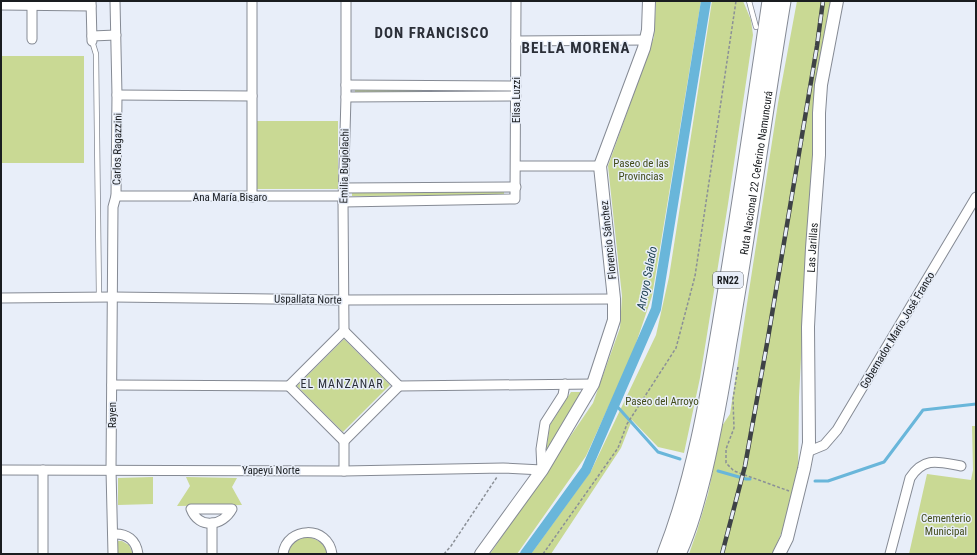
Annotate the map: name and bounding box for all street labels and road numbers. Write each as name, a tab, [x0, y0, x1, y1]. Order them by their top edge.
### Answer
street label: Elisa Luzzi	[510, 77, 523, 123]
street label: Ruta Nacional 22 Ceferino Namuncurá	[738, 90, 776, 256]
street label: Carlos Ragazzini	[110, 113, 125, 185]
street label: Emilia Bugiolachi	[337, 129, 352, 203]
street label: Ana María Bisaro	[193, 191, 268, 204]
street label: Florencio Sánchez	[598, 200, 619, 280]
street label: Las Jarillas	[805, 222, 821, 273]
street label: Gobernador Mario José Franco	[857, 269, 938, 391]
road number: RN22	[713, 272, 743, 288]
street label: Uspallata Norte	[274, 292, 342, 307]
street label: Rayen	[106, 402, 119, 428]
street label: Yapeyú Norte	[242, 464, 300, 477]

